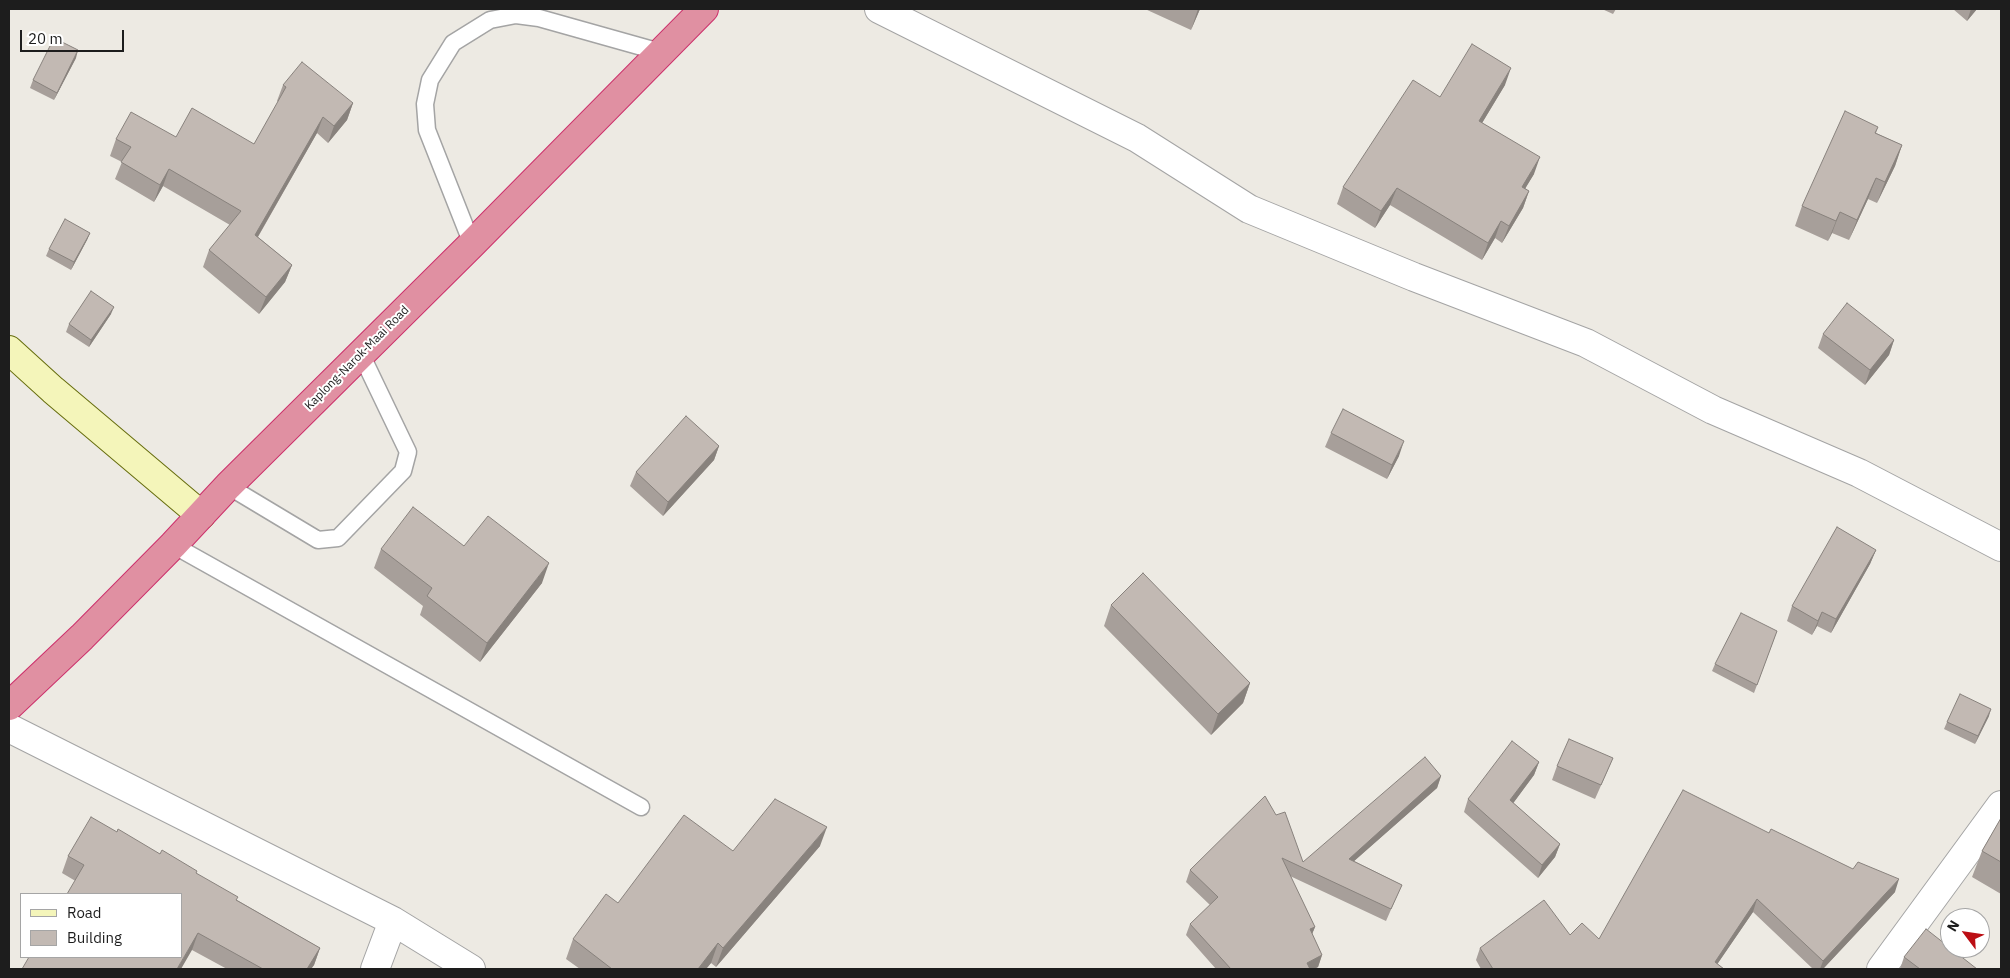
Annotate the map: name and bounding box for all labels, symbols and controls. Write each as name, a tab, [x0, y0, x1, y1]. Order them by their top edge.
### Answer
scale bar	[22, 20, 126, 52]
text: 20 m	[28, 29, 63, 48]
street label: Kaplong-Narok-Maai Road	[302, 303, 412, 413]
legend	[20, 893, 182, 958]
text: Road	[67, 903, 102, 922]
north arrow	[1940, 908, 1990, 958]
text: N	[1943, 917, 1963, 935]
text: Building	[67, 928, 122, 947]

